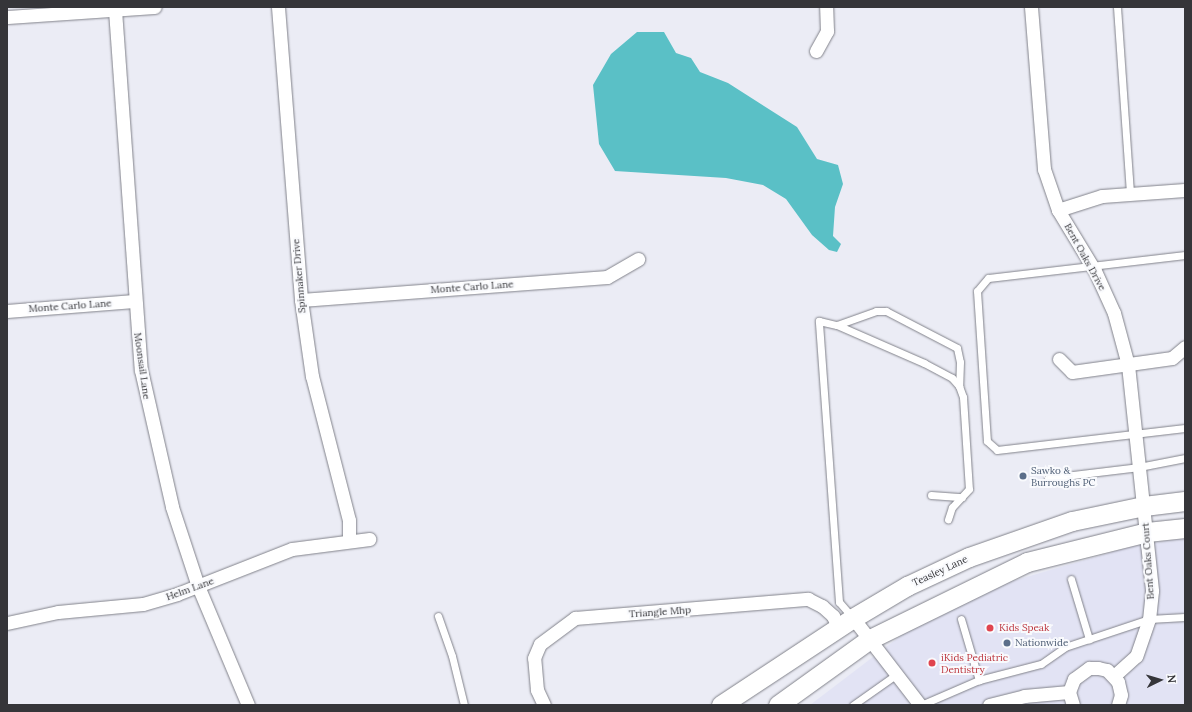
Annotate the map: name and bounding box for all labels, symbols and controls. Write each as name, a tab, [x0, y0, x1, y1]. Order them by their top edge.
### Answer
street label: Bent Oaks Drive	[1062, 221, 1108, 293]
street label: Spinnaker Drive	[290, 238, 308, 314]
street label: Monte Carlo Lane	[430, 278, 514, 296]
street label: Monte Carlo Lane	[28, 297, 112, 315]
street label: Moonsail Lane	[131, 332, 153, 400]
place label: Sawko & Burroughs PC	[1031, 464, 1096, 488]
marker: Sawko & Burroughs PC	[1018, 471, 1028, 481]
street label: Bent Oaks Court	[1139, 522, 1157, 600]
street label: Teasley Lane	[910, 553, 970, 589]
street label: Helm Lane	[164, 575, 216, 603]
street label: Triangle Mhp	[629, 604, 691, 620]
marker: Kids Speak	[984, 622, 996, 634]
place label: Kids Speak	[999, 622, 1049, 634]
place label: Nationwide	[1015, 637, 1068, 649]
marker: Nationwide	[1002, 638, 1012, 648]
place label: iKids Pediatric Dentistry	[941, 651, 1008, 674]
marker: iKids Pediatric Dentistry	[926, 657, 938, 669]
north arrow	[1140, 660, 1180, 700]
text: N	[1165, 674, 1179, 684]

